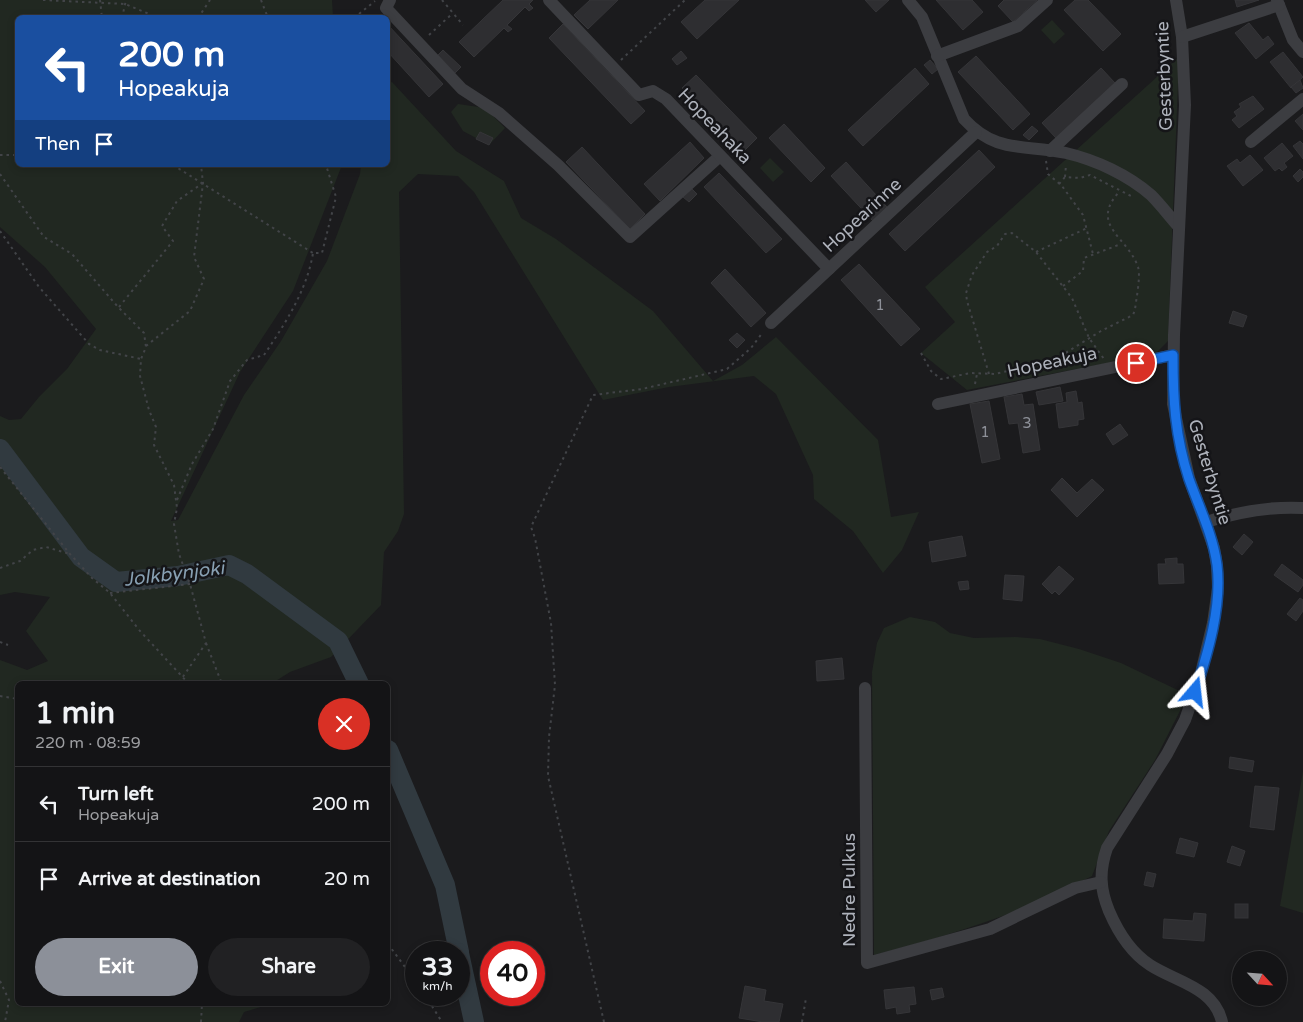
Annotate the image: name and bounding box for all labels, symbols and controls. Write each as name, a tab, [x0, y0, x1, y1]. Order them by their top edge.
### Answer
street label: Gesterbyntie	[1151, 21, 1177, 131]
text: 200 m	[118, 34, 225, 76]
icon: left	[35, 35, 100, 100]
text: Hopeakuja	[118, 76, 230, 102]
street label: Hopeahaka	[673, 84, 757, 168]
icon: arrive	[90, 130, 118, 158]
text: Then	[35, 133, 80, 155]
street label: Hopearinne	[818, 173, 906, 257]
house number: 1	[875, 296, 885, 314]
street label: Hopeakuja	[1005, 342, 1099, 382]
pin	[1115, 342, 1157, 384]
icon: arrive	[1122, 349, 1150, 377]
house number: 3	[1022, 414, 1032, 432]
street label: Gesterbyntie	[1183, 416, 1237, 528]
house number: 1	[980, 423, 990, 441]
water label: Jolkbynjoki	[123, 557, 228, 591]
position arrow	[1168, 665, 1220, 717]
text: 1 min	[35, 695, 115, 732]
button: close	[318, 698, 370, 750]
text: 220 m · 08:59	[35, 733, 141, 753]
text: Turn left	[78, 783, 154, 805]
icon: left	[35, 790, 63, 818]
text: 200 m	[312, 793, 370, 815]
text: Hopeakuja	[78, 805, 159, 825]
street label: Nedre Pulkus	[838, 833, 860, 947]
icon: arrive	[35, 865, 63, 893]
text: Arrive at destination	[78, 868, 261, 890]
text: 20 m	[324, 868, 370, 890]
button: Exit	[35, 938, 198, 996]
button: Share	[208, 938, 370, 996]
speed limit sign: 40	[480, 941, 545, 1006]
north arrow	[1232, 951, 1288, 1006]
map controls	[1232, 951, 1287, 1006]
text: 33	[422, 952, 453, 982]
text: km/h	[422, 979, 453, 993]

